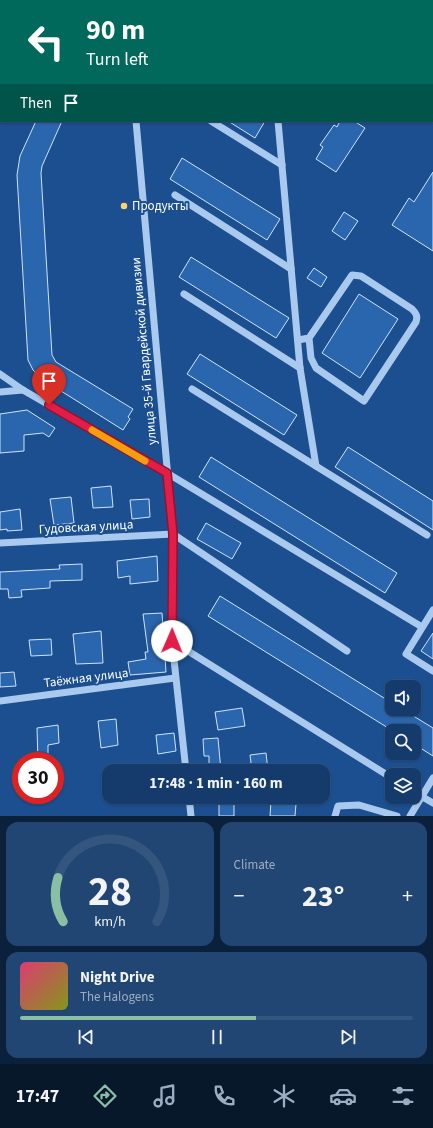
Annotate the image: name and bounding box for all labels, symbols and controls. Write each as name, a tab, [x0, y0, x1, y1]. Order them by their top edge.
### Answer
text: 90 m	[86, 10, 145, 50]
icon: left	[20, 16, 72, 68]
text: Turn left	[86, 47, 148, 72]
icon: arrive	[60, 92, 82, 114]
text: Then	[20, 93, 52, 114]
place label: Продукты	[132, 197, 189, 215]
marker: Продукты	[119, 201, 129, 211]
street label: улица 35-й Гвардейской дивизии	[127, 256, 161, 446]
pin	[32, 364, 66, 405]
icon: arrive	[38, 370, 60, 392]
street label: Гудовская улица	[38, 516, 134, 538]
position arrow	[151, 620, 193, 662]
street label: Таёжная улица	[43, 664, 129, 692]
map controls	[385, 680, 421, 804]
button: sound	[385, 680, 421, 716]
button: search	[385, 724, 421, 760]
speed limit sign: 30	[12, 752, 64, 804]
button: layers	[385, 768, 421, 804]
text: 17:48 · 1 min · 160 m	[149, 773, 283, 794]
text: Climate	[234, 856, 275, 874]
text: 28	[88, 862, 132, 922]
text: 23°	[302, 875, 345, 918]
text: −	[234, 880, 244, 912]
text: +	[402, 880, 413, 912]
text: km/h	[94, 911, 126, 932]
text: Night Drive	[80, 967, 155, 988]
text: The Halogens	[80, 988, 154, 1006]
icon: previous	[75, 1026, 97, 1048]
icon: pause	[206, 1026, 228, 1048]
icon: next	[337, 1026, 359, 1048]
icon: directions	[91, 1082, 119, 1110]
icon: music	[151, 1082, 179, 1110]
icon: phone	[210, 1082, 238, 1110]
icon: climate	[270, 1082, 298, 1110]
icon: car	[329, 1082, 357, 1110]
icon: filters	[389, 1082, 417, 1110]
text: 17:47	[16, 1084, 59, 1109]

